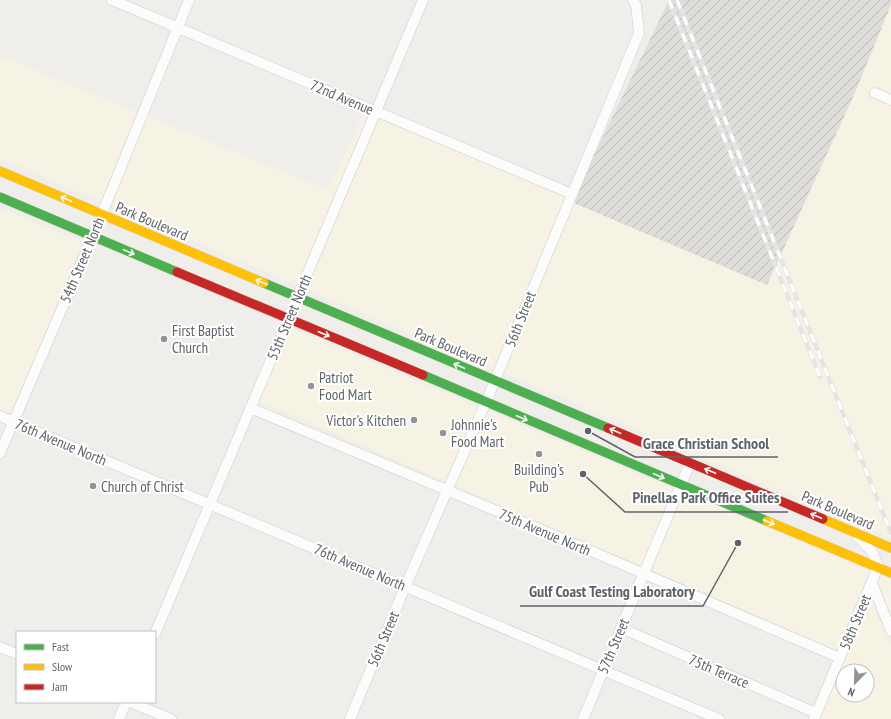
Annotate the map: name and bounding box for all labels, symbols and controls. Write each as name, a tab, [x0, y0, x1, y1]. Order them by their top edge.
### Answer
street label: 72nd Avenue	[307, 75, 377, 119]
one-way arrow	[60, 195, 72, 203]
street label: Park Boulevard	[113, 197, 191, 245]
street label: 54th Street North	[55, 214, 109, 306]
one-way arrow	[123, 248, 135, 256]
street label: 55th Street North	[262, 271, 316, 363]
one-way arrow	[256, 278, 268, 285]
street label: 56th Street	[500, 288, 540, 350]
place label: First Baptist Church	[172, 321, 234, 357]
street label: Park Boulevard	[412, 323, 490, 371]
one-way arrow	[317, 331, 329, 338]
marker: First Baptist Church	[159, 334, 169, 344]
one-way arrow	[453, 361, 465, 369]
place label: Patriot Food Mart	[319, 368, 372, 404]
marker: Patriot Food Mart	[306, 381, 316, 391]
place label: Victor's Kitchen	[325, 411, 406, 430]
street label: 76th Avenue North	[12, 414, 110, 470]
one-way arrow	[515, 414, 527, 422]
marker: Victor's Kitchen	[409, 415, 419, 425]
place label: Johnnie's Food Mart	[450, 415, 504, 451]
one-way arrow	[610, 427, 622, 435]
marker: Johnnie's Food Mart	[438, 428, 448, 438]
callout: Grace Christian School	[635, 429, 778, 457]
text: Grace Christian School	[643, 433, 769, 453]
marker: Building's Pub	[534, 449, 544, 459]
place label: Building's Pub	[514, 460, 564, 496]
one-way arrow	[705, 467, 717, 474]
one-way arrow	[653, 472, 665, 480]
place label: Church of Christ	[101, 477, 184, 496]
marker: Church of Christ	[88, 481, 98, 491]
callout: Pinellas Park Office Suites	[625, 484, 788, 512]
street label: Park Boulevard	[799, 486, 877, 534]
text: Pinellas Park Office Suites	[632, 487, 780, 507]
street label: 75th Avenue North	[496, 504, 594, 560]
one-way arrow	[811, 512, 823, 519]
one-way arrow	[763, 518, 775, 526]
street label: 76th Avenue North	[311, 539, 409, 595]
callout: Gulf Coast Testing Laboratory	[520, 578, 703, 606]
text: Gulf Coast Testing Laboratory	[529, 581, 696, 601]
street label: 58th Street	[835, 591, 875, 653]
street label: 56th Street	[363, 608, 403, 670]
street label: 57th Street	[593, 615, 633, 677]
legend	[16, 631, 156, 703]
text: Fast	[52, 639, 70, 654]
street label: 75th Terrace	[686, 650, 752, 692]
text: Slow	[52, 659, 73, 674]
north arrow	[835, 663, 875, 703]
text: Jam	[51, 679, 68, 694]
text: N	[846, 685, 857, 700]

